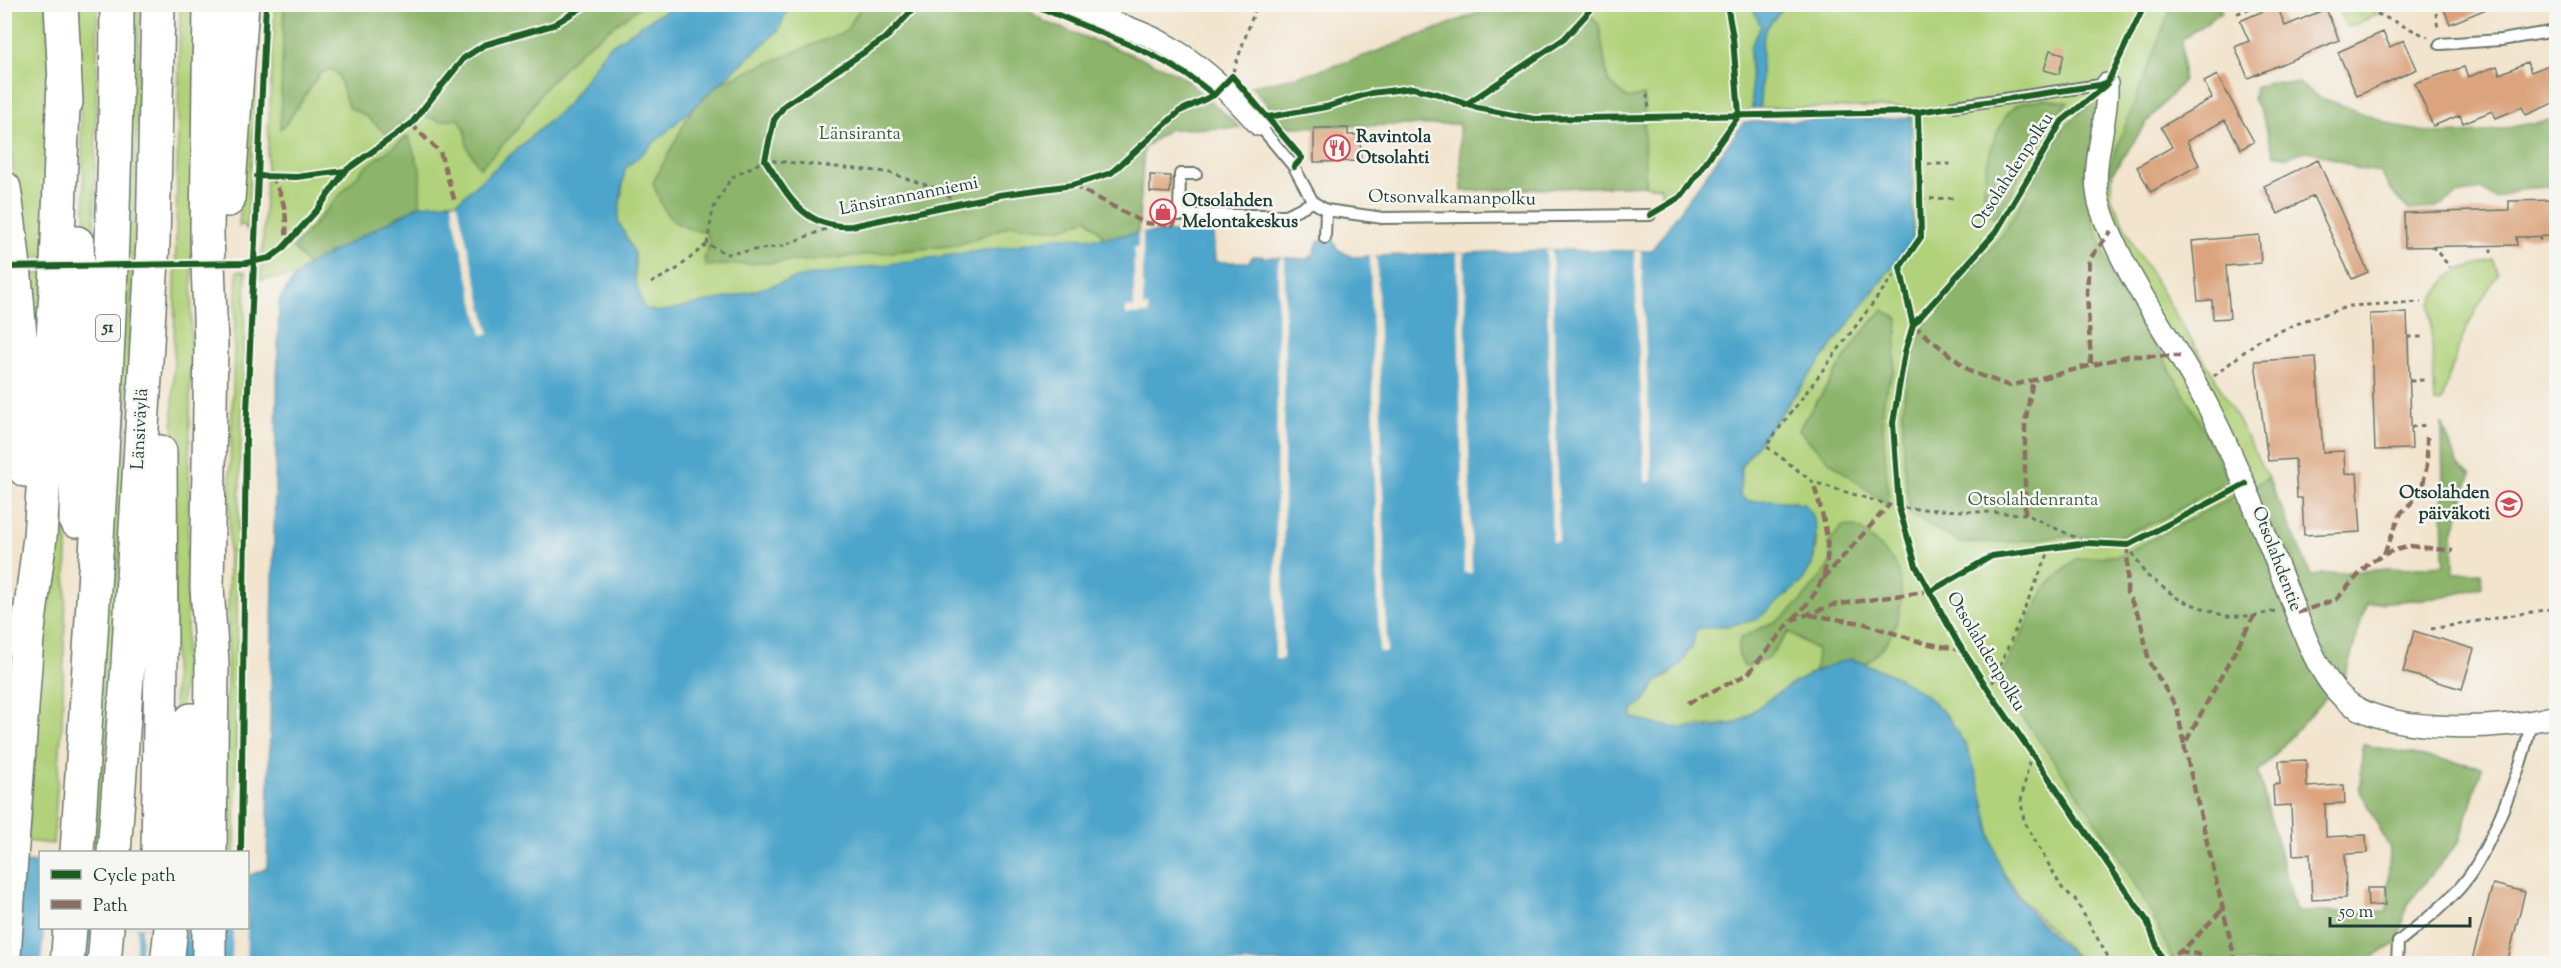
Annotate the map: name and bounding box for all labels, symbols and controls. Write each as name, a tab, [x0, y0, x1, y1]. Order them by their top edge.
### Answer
street label: Otsolahdenpolku	[1965, 108, 2061, 236]
park label: Länsiranta	[819, 122, 901, 148]
place label: Ravintola Otsolahti	[1356, 125, 1432, 172]
restaurant icon: Ravintola Otsolahti	[1322, 133, 1352, 163]
street label: Länsirannanniemi	[837, 171, 981, 223]
street label: Otsonvalkamanpolku	[1368, 185, 1536, 213]
place label: Otsolahden Melontakeskus	[1182, 189, 1298, 236]
shop icon: Otsolahden Melontakeskus	[1148, 197, 1178, 227]
road number: 51	[96, 315, 120, 341]
street label: Länsiväylä	[126, 388, 156, 470]
place label: Otsolahden päiväkoti	[2399, 481, 2491, 528]
park label: Otsolahdenranta	[1968, 488, 2098, 514]
school or university icon: Otsolahden päiväkoti	[2494, 489, 2524, 519]
street label: Otsolahdentie	[2244, 503, 2308, 615]
street label: Otsolahdenpolku	[1939, 587, 2031, 717]
legend	[39, 851, 249, 929]
text: Cycle path	[93, 864, 176, 890]
scale bar	[2330, 890, 2470, 928]
text: Path	[93, 894, 128, 920]
text: 50 m	[2338, 900, 2374, 926]

